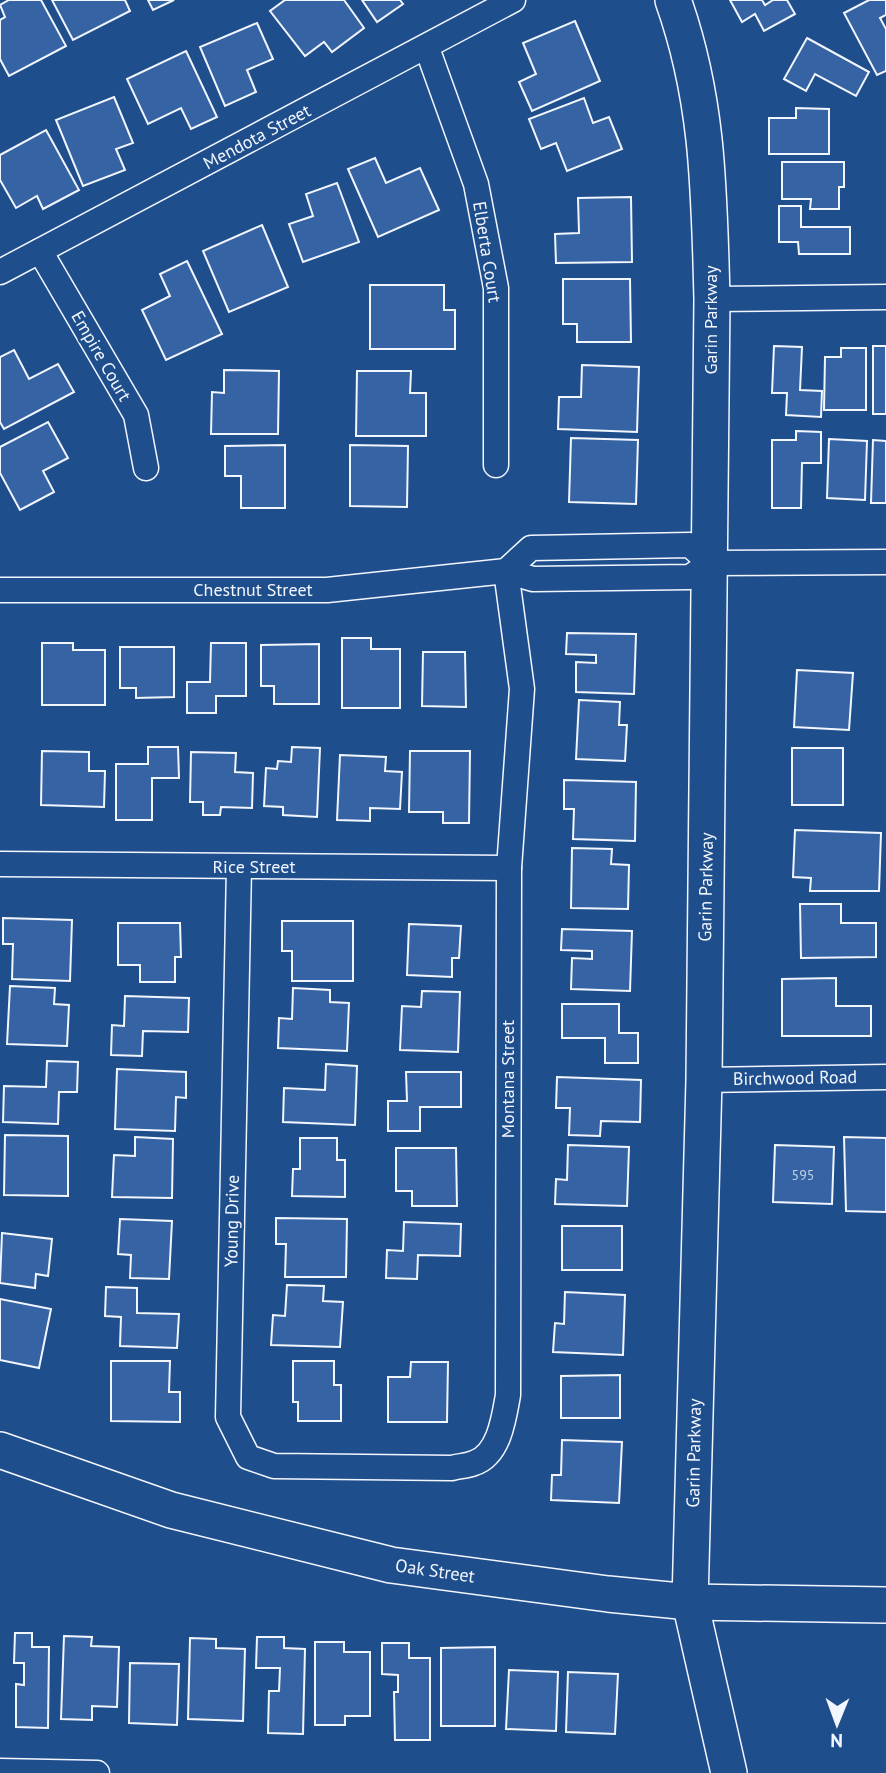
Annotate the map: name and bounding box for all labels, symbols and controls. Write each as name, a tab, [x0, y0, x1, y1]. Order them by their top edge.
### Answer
street label: Mendota Street	[199, 99, 314, 174]
street label: Elberta Court	[468, 200, 507, 304]
street label: Garin Parkway	[699, 265, 722, 375]
street label: Empire Court	[66, 306, 137, 405]
street label: Chestnut Street	[193, 578, 313, 601]
street label: Garin Parkway	[693, 832, 718, 942]
street label: Rice Street	[212, 855, 296, 878]
street label: Montana Street	[496, 1020, 519, 1138]
street label: Birchwood Road	[733, 1065, 857, 1090]
house number: 595	[792, 1166, 814, 1184]
street label: Young Drive	[219, 1175, 244, 1267]
street label: Garin Parkway	[681, 1398, 706, 1508]
street label: Oak Street	[394, 1554, 476, 1587]
north arrow	[802, 1689, 872, 1759]
text: N	[830, 1729, 843, 1753]

